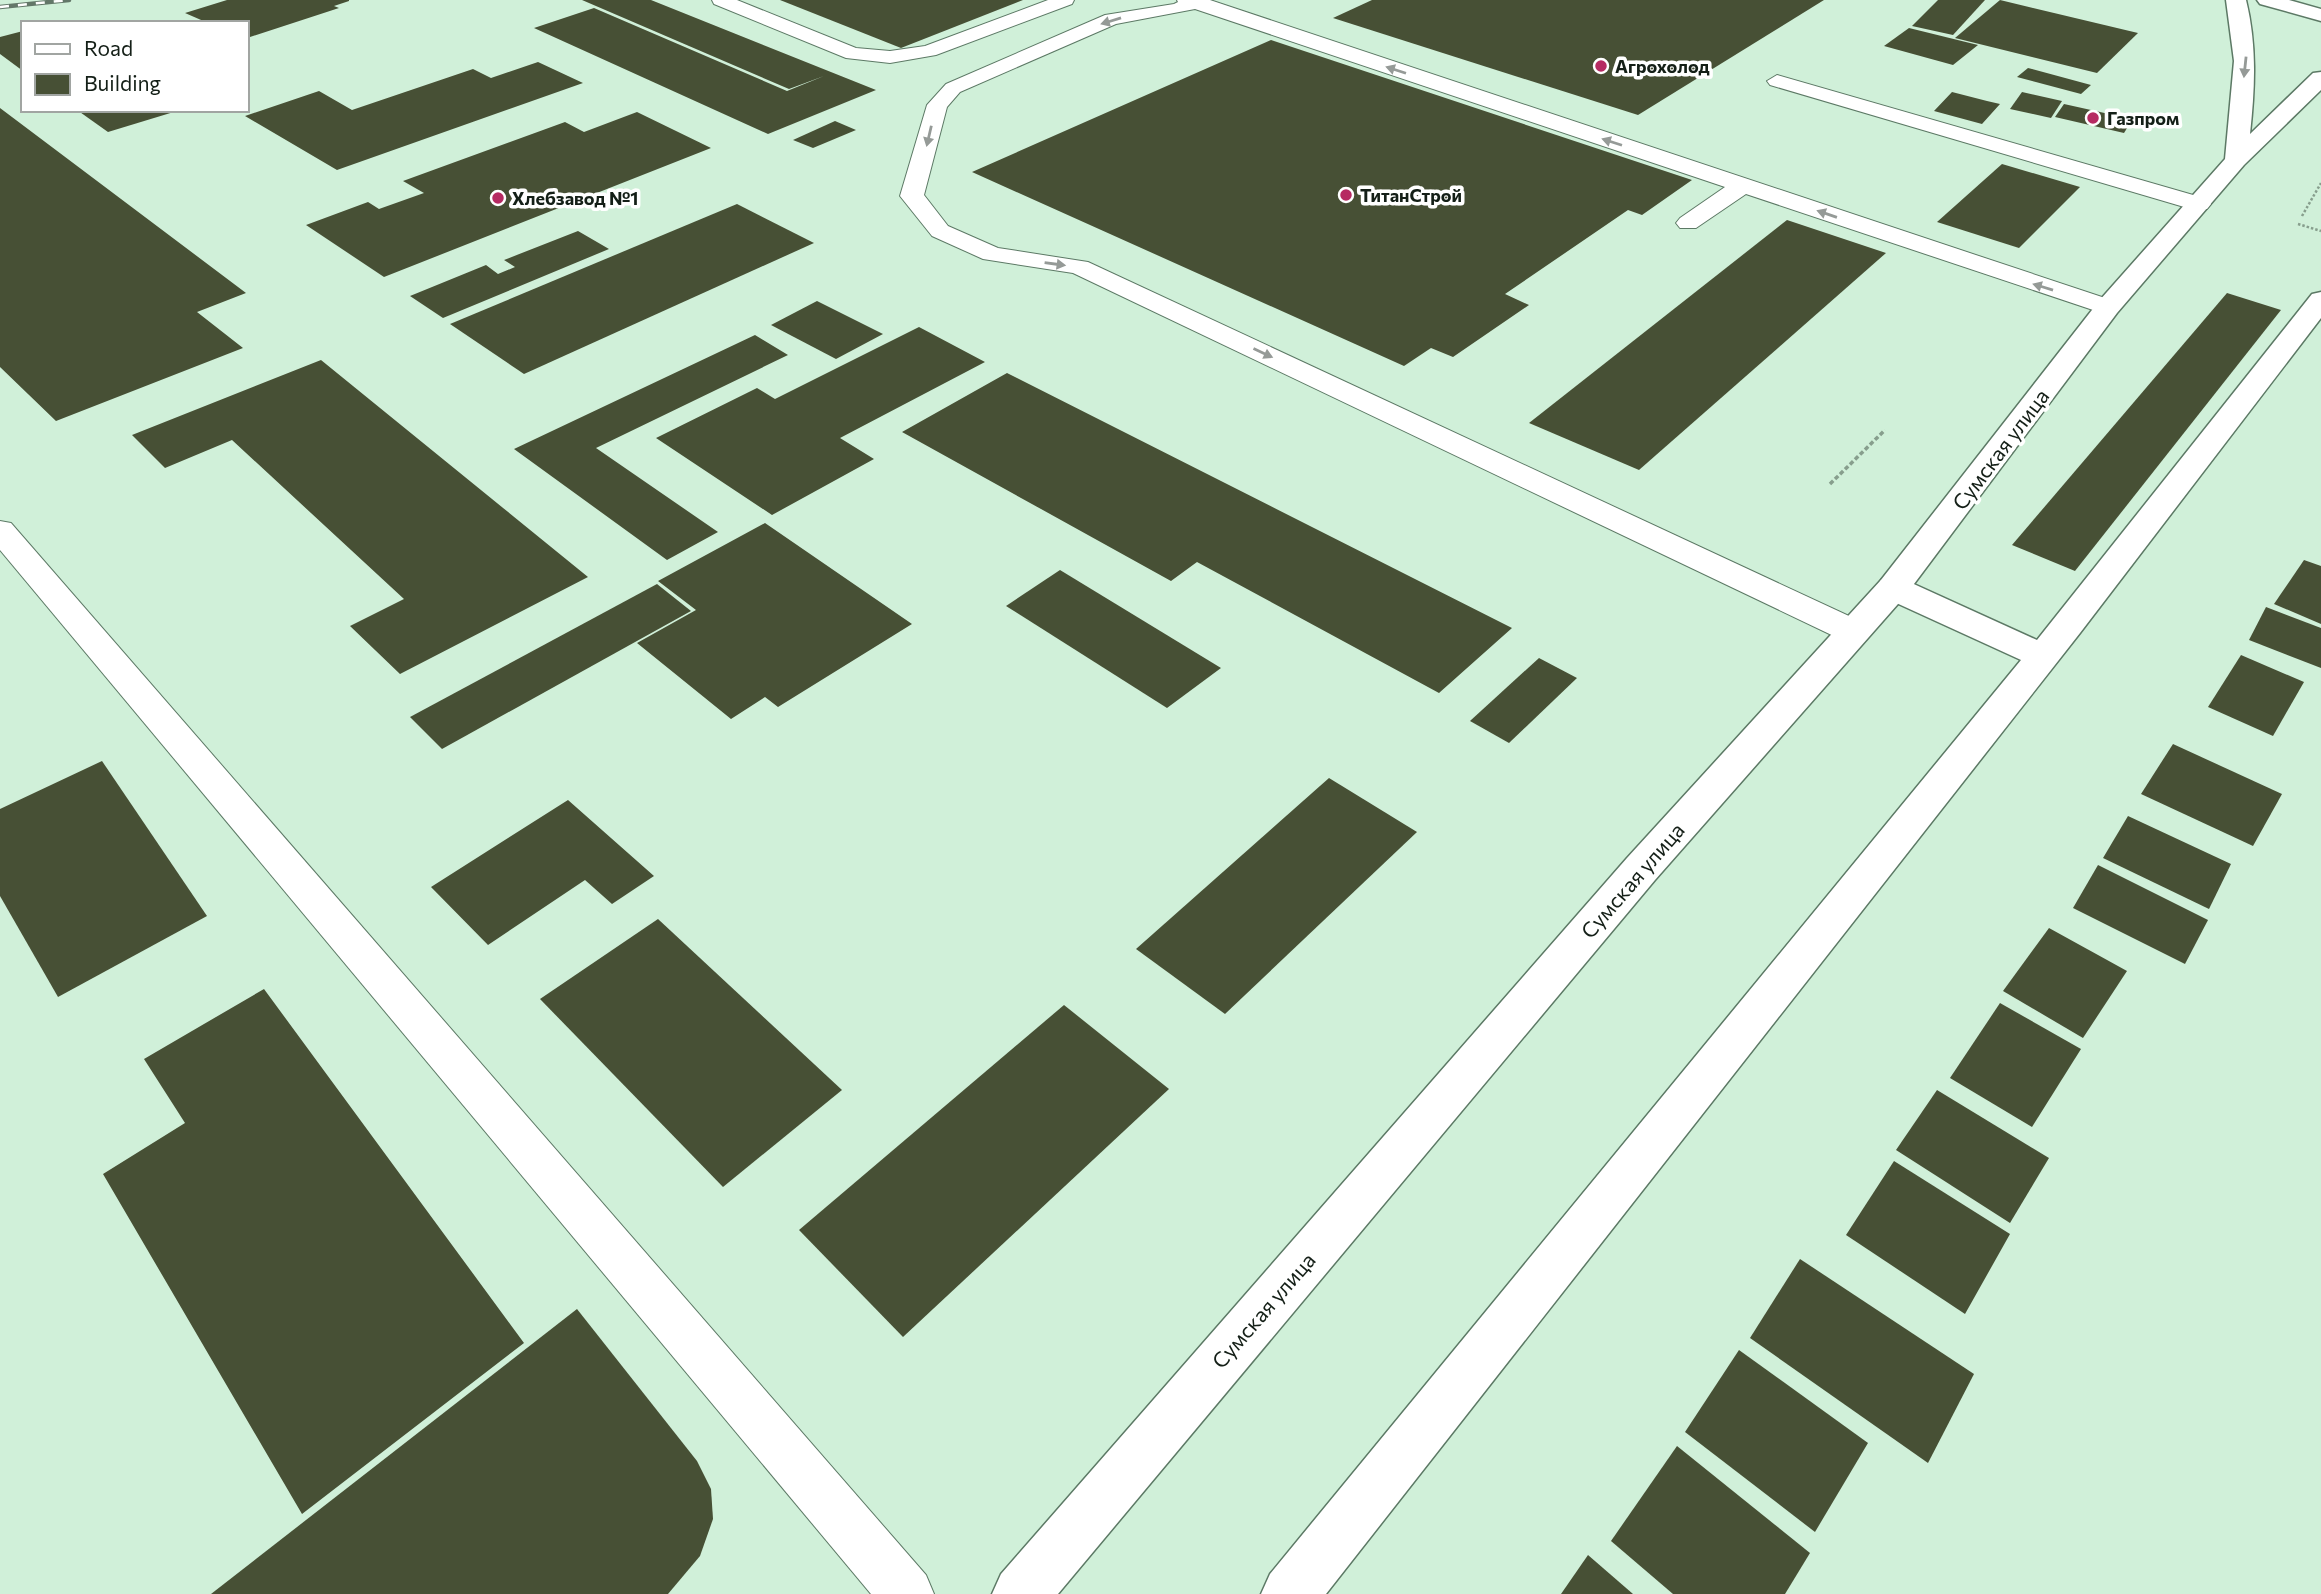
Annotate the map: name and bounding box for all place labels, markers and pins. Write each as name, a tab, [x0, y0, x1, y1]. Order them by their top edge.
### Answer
place label: Агрохолод	[1615, 55, 1710, 77]
marker: Агрохолод	[1593, 58, 1609, 74]
place label: Газпром	[2107, 107, 2179, 129]
marker: Газпром	[2085, 110, 2101, 126]
place label: ТитанСтрой	[1360, 184, 1462, 206]
place label: Хлебзавод №1	[512, 187, 639, 209]
marker: ТитанСтрой	[1338, 187, 1354, 203]
marker: Хлебзавод №1	[490, 190, 506, 206]

